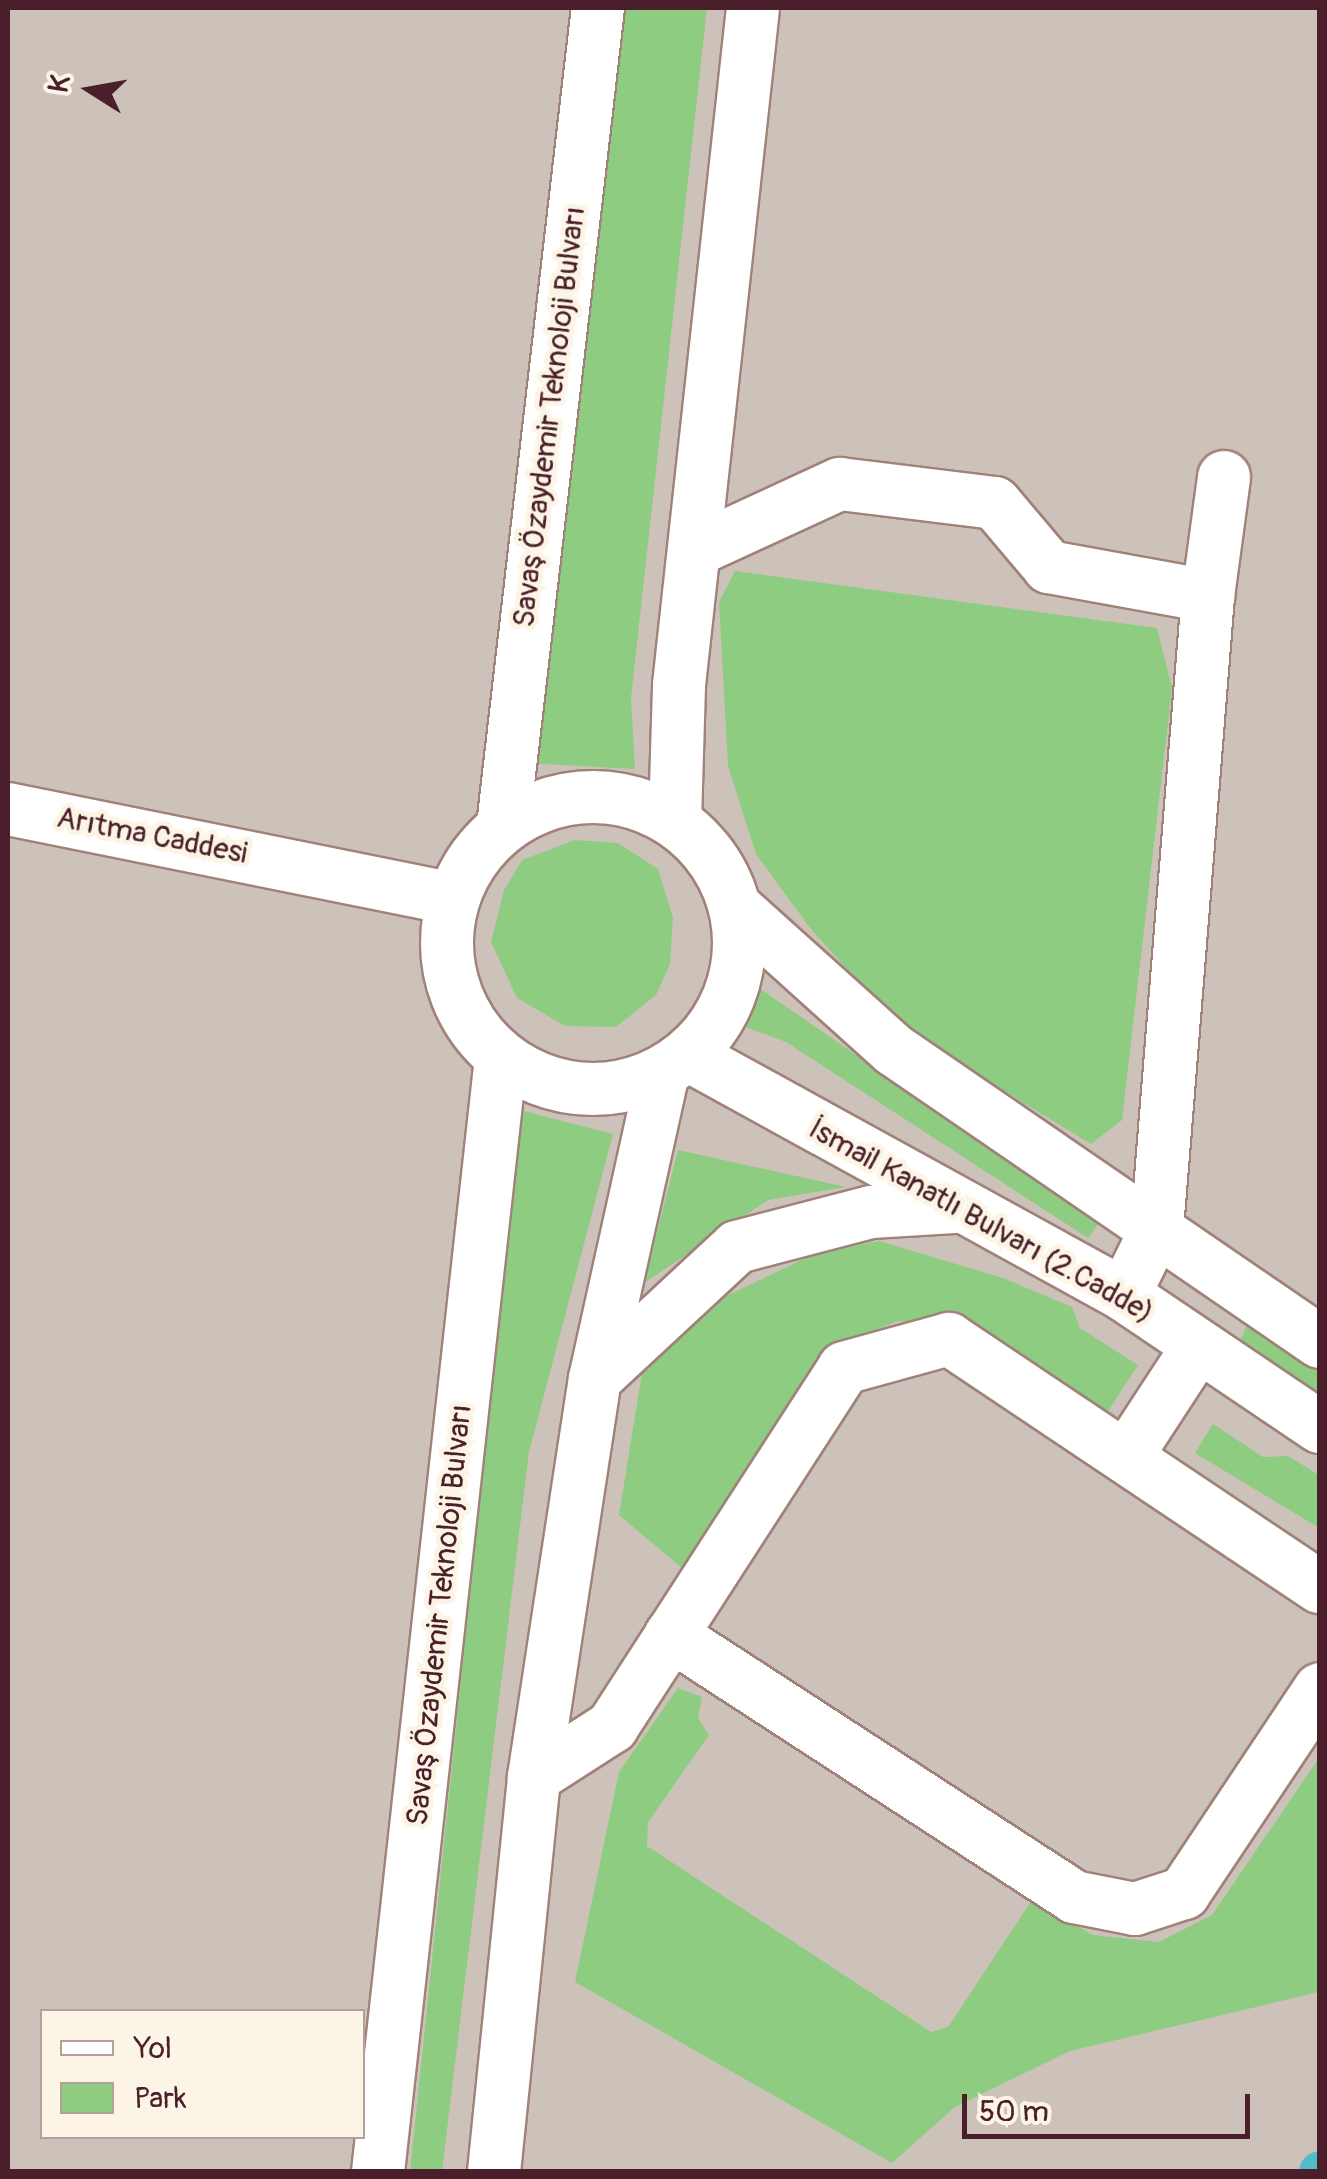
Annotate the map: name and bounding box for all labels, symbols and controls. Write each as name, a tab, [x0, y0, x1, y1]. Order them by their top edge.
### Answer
north arrow	[40, 40, 140, 140]
text: K	[41, 73, 79, 96]
street label: Savaş Özaydemir Teknoloji Bulvarı	[506, 205, 594, 629]
street label: Arıtma Caddesi	[54, 800, 250, 872]
street label: İsmail Kanatlı Bulvarı (2.Cadde)	[802, 1111, 1160, 1331]
street label: Savaş Özaydemir Teknoloji Bulvarı	[400, 1403, 480, 1827]
legend	[40, 2009, 365, 2139]
text: Yol	[134, 2030, 172, 2067]
scale bar	[967, 2074, 1254, 2136]
text: Park	[134, 2080, 187, 2117]
text: 50 m	[979, 2093, 1049, 2130]

